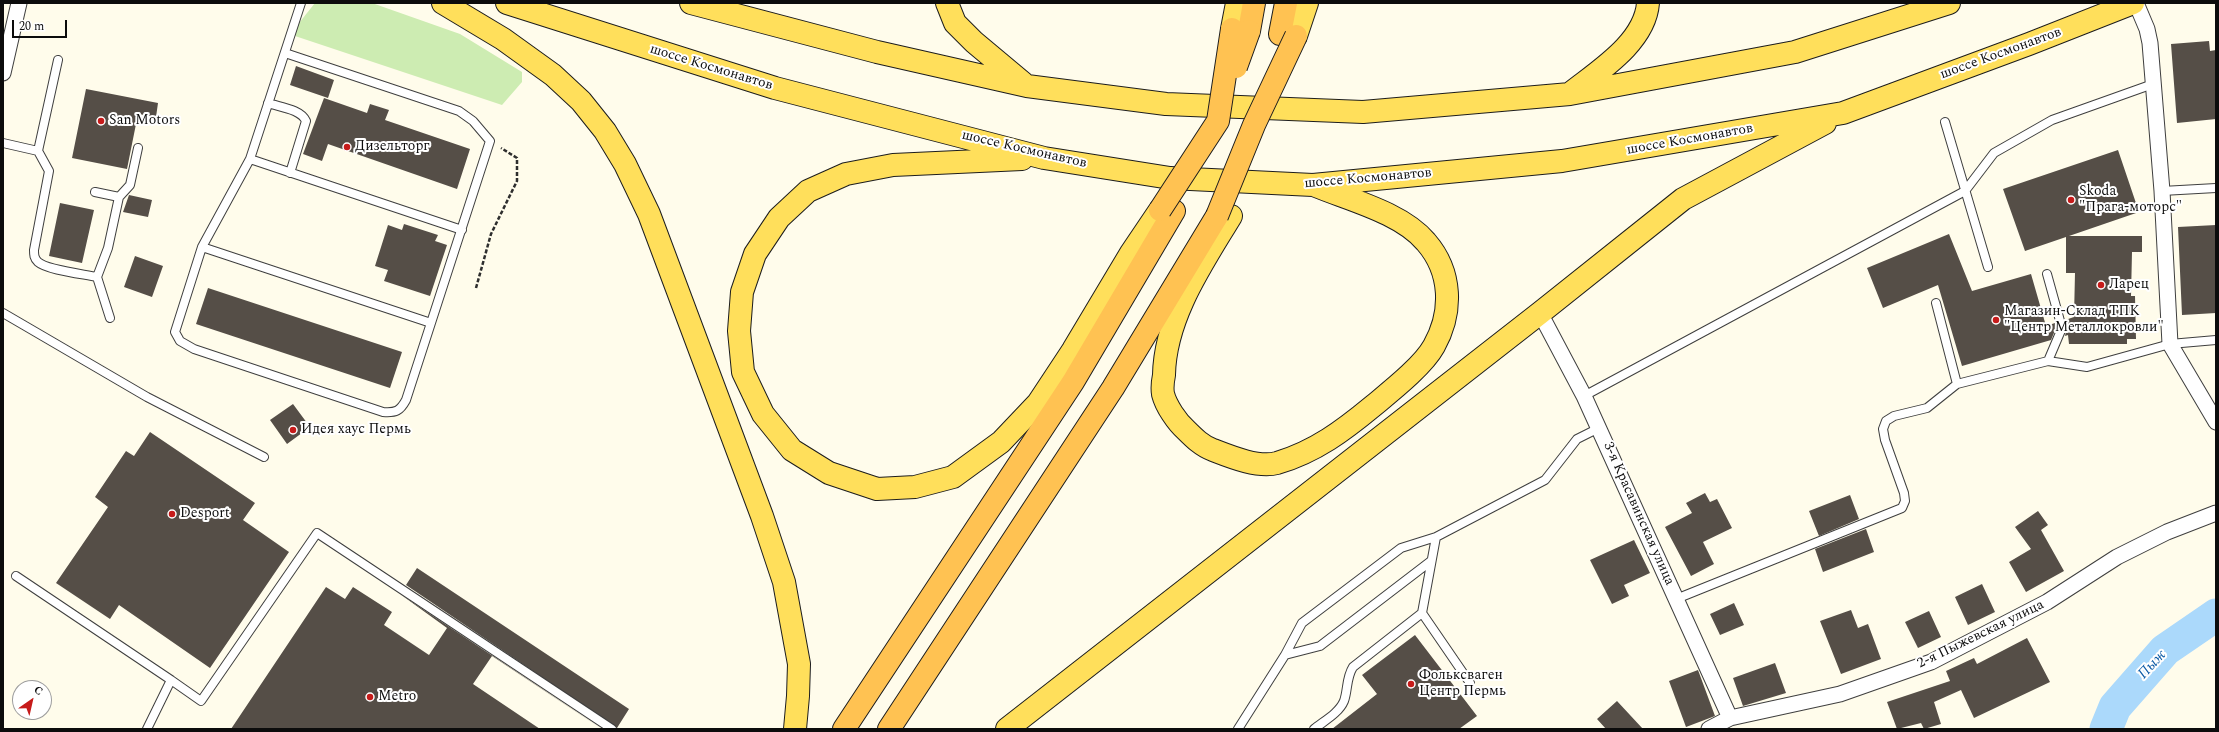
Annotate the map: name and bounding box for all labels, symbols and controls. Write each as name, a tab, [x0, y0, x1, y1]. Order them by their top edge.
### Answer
scale bar	[14, 12, 69, 38]
text: 20 m	[19, 17, 44, 36]
street label: шоссе Космонавтов	[1938, 24, 2064, 84]
street label: шоссе Космонавтов	[648, 41, 774, 95]
place label: San Motors	[109, 113, 180, 129]
marker: San Motors	[96, 116, 106, 126]
street label: шоссе Космонавтов	[1626, 121, 1754, 159]
street label: шоссе Космонавтов	[960, 127, 1088, 173]
place label: Дизельторг	[355, 139, 430, 155]
marker: Дизельторг	[342, 142, 352, 152]
street label: шоссе Космонавтов	[1304, 165, 1432, 193]
place label: Skoda "Прага-моторс"	[2079, 184, 2182, 216]
marker: Skoda "Прага-моторс"	[2066, 195, 2076, 205]
place label: Ларец	[2109, 277, 2149, 293]
marker: Ларец	[2096, 280, 2106, 290]
place label: Магазин-Склад ТПК "Центр Металлокровли"	[2004, 304, 2164, 336]
marker: Магазин-Склад ТПК "Центр Металлокровли"	[1991, 315, 2001, 325]
place label: Идея хаус Пермь	[301, 422, 411, 438]
marker: Идея хаус Пермь	[288, 425, 298, 435]
street label: 3-я Красавинская улица	[1599, 440, 1677, 588]
place label: Desport	[180, 506, 230, 522]
marker: Desport	[167, 509, 177, 519]
street label: 2-я Пыжевская улица	[1915, 597, 2047, 673]
water label: Пыж	[2135, 647, 2171, 683]
place label: Фольксваген Центр Пермь	[1419, 668, 1506, 700]
marker: Фольксваген Центр Пермь	[1406, 679, 1416, 689]
north arrow	[12, 680, 52, 720]
text: С	[30, 681, 46, 700]
place label: Metro	[378, 689, 416, 705]
marker: Metro	[365, 692, 375, 702]

